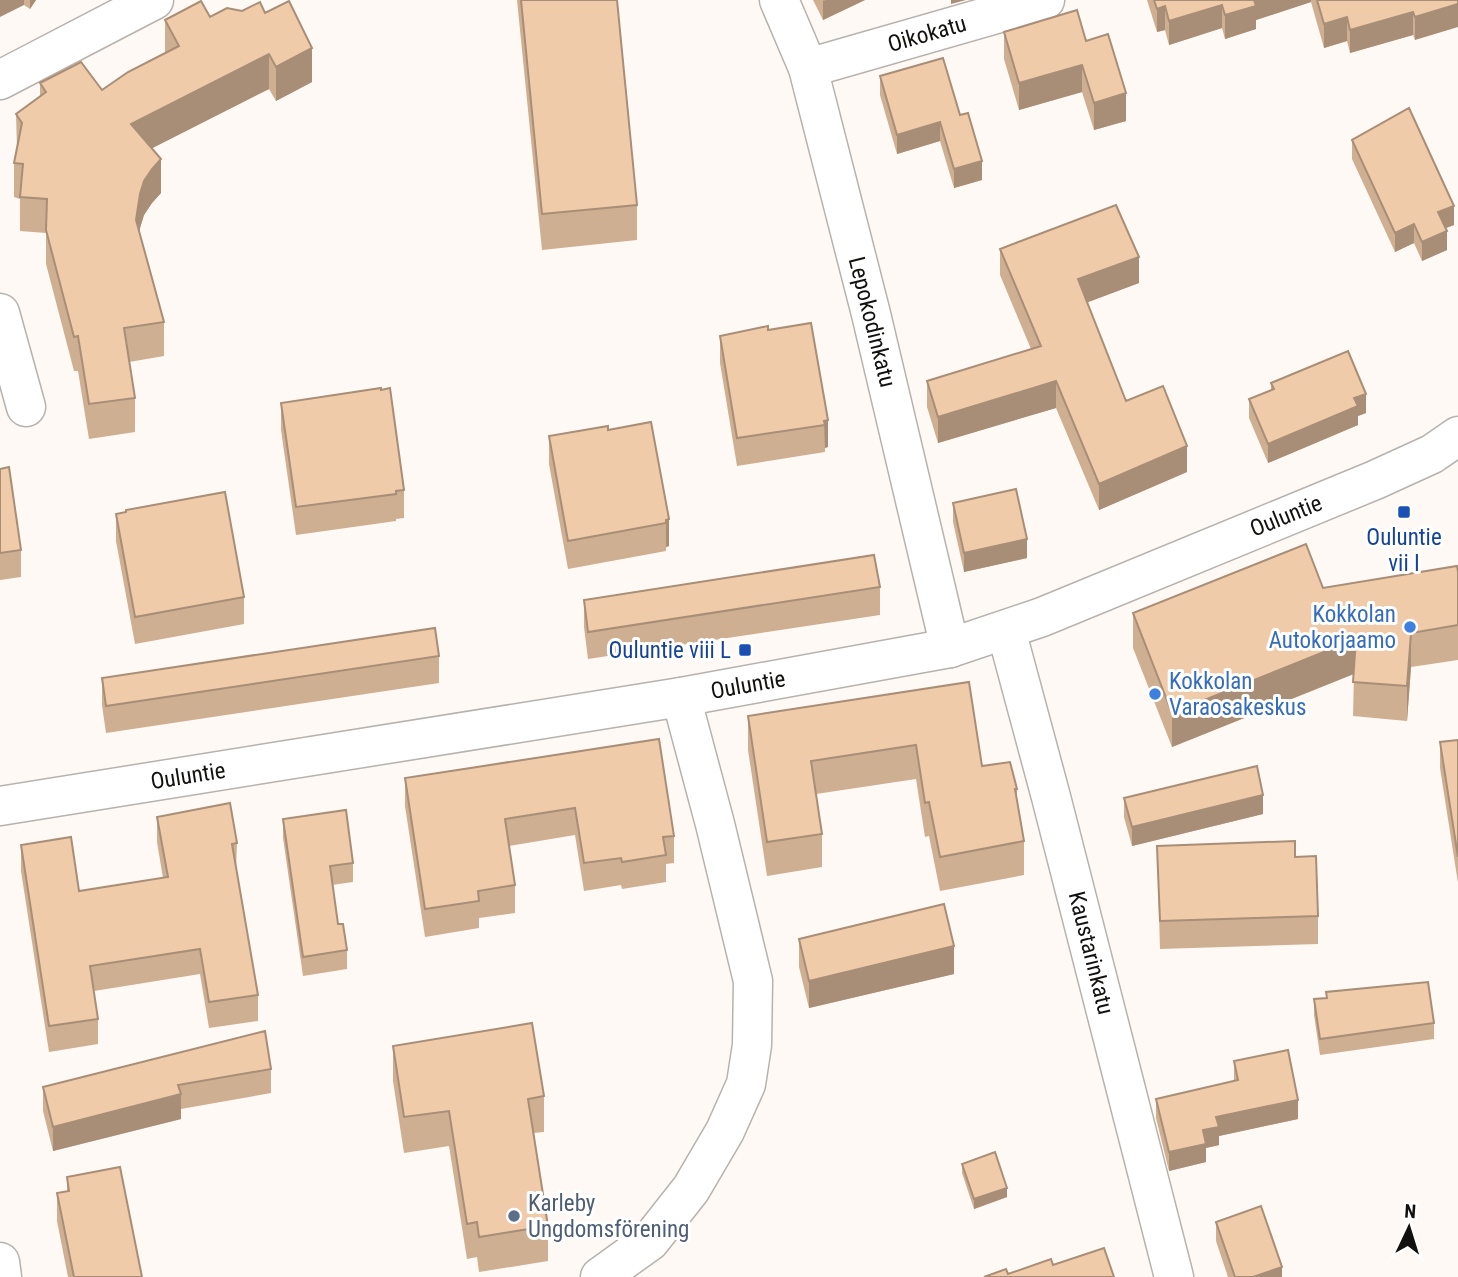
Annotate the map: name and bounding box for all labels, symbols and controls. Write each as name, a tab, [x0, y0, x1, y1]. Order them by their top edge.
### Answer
street label: Oikokatu	[885, 10, 969, 58]
street label: Lepokodinkatu	[843, 254, 901, 390]
street label: Ouluntie	[1246, 489, 1326, 543]
marker: Ouluntie vii I	[1396, 504, 1412, 520]
place label: Ouluntie vii I	[1366, 524, 1442, 577]
place label: Kokkolan Autokorjaamo	[1269, 601, 1396, 654]
marker: Kokkolan Autokorjaamo	[1402, 619, 1418, 635]
place label: Ouluntie viii L	[608, 637, 731, 664]
marker: Ouluntie viii L	[737, 642, 753, 658]
street label: Ouluntie	[709, 665, 787, 705]
place label: Kokkolan Varaosakeskus	[1169, 668, 1306, 721]
marker: Kokkolan Varaosakeskus	[1147, 686, 1163, 702]
street label: Ouluntie	[149, 757, 227, 795]
street label: Kaustarinkatu	[1063, 889, 1119, 1017]
place label: Karleby Ungdomsförening	[528, 1190, 689, 1243]
north arrow	[1374, 1193, 1444, 1263]
text: N	[1404, 1200, 1417, 1223]
marker: Karleby Ungdomsförening	[506, 1208, 522, 1224]

